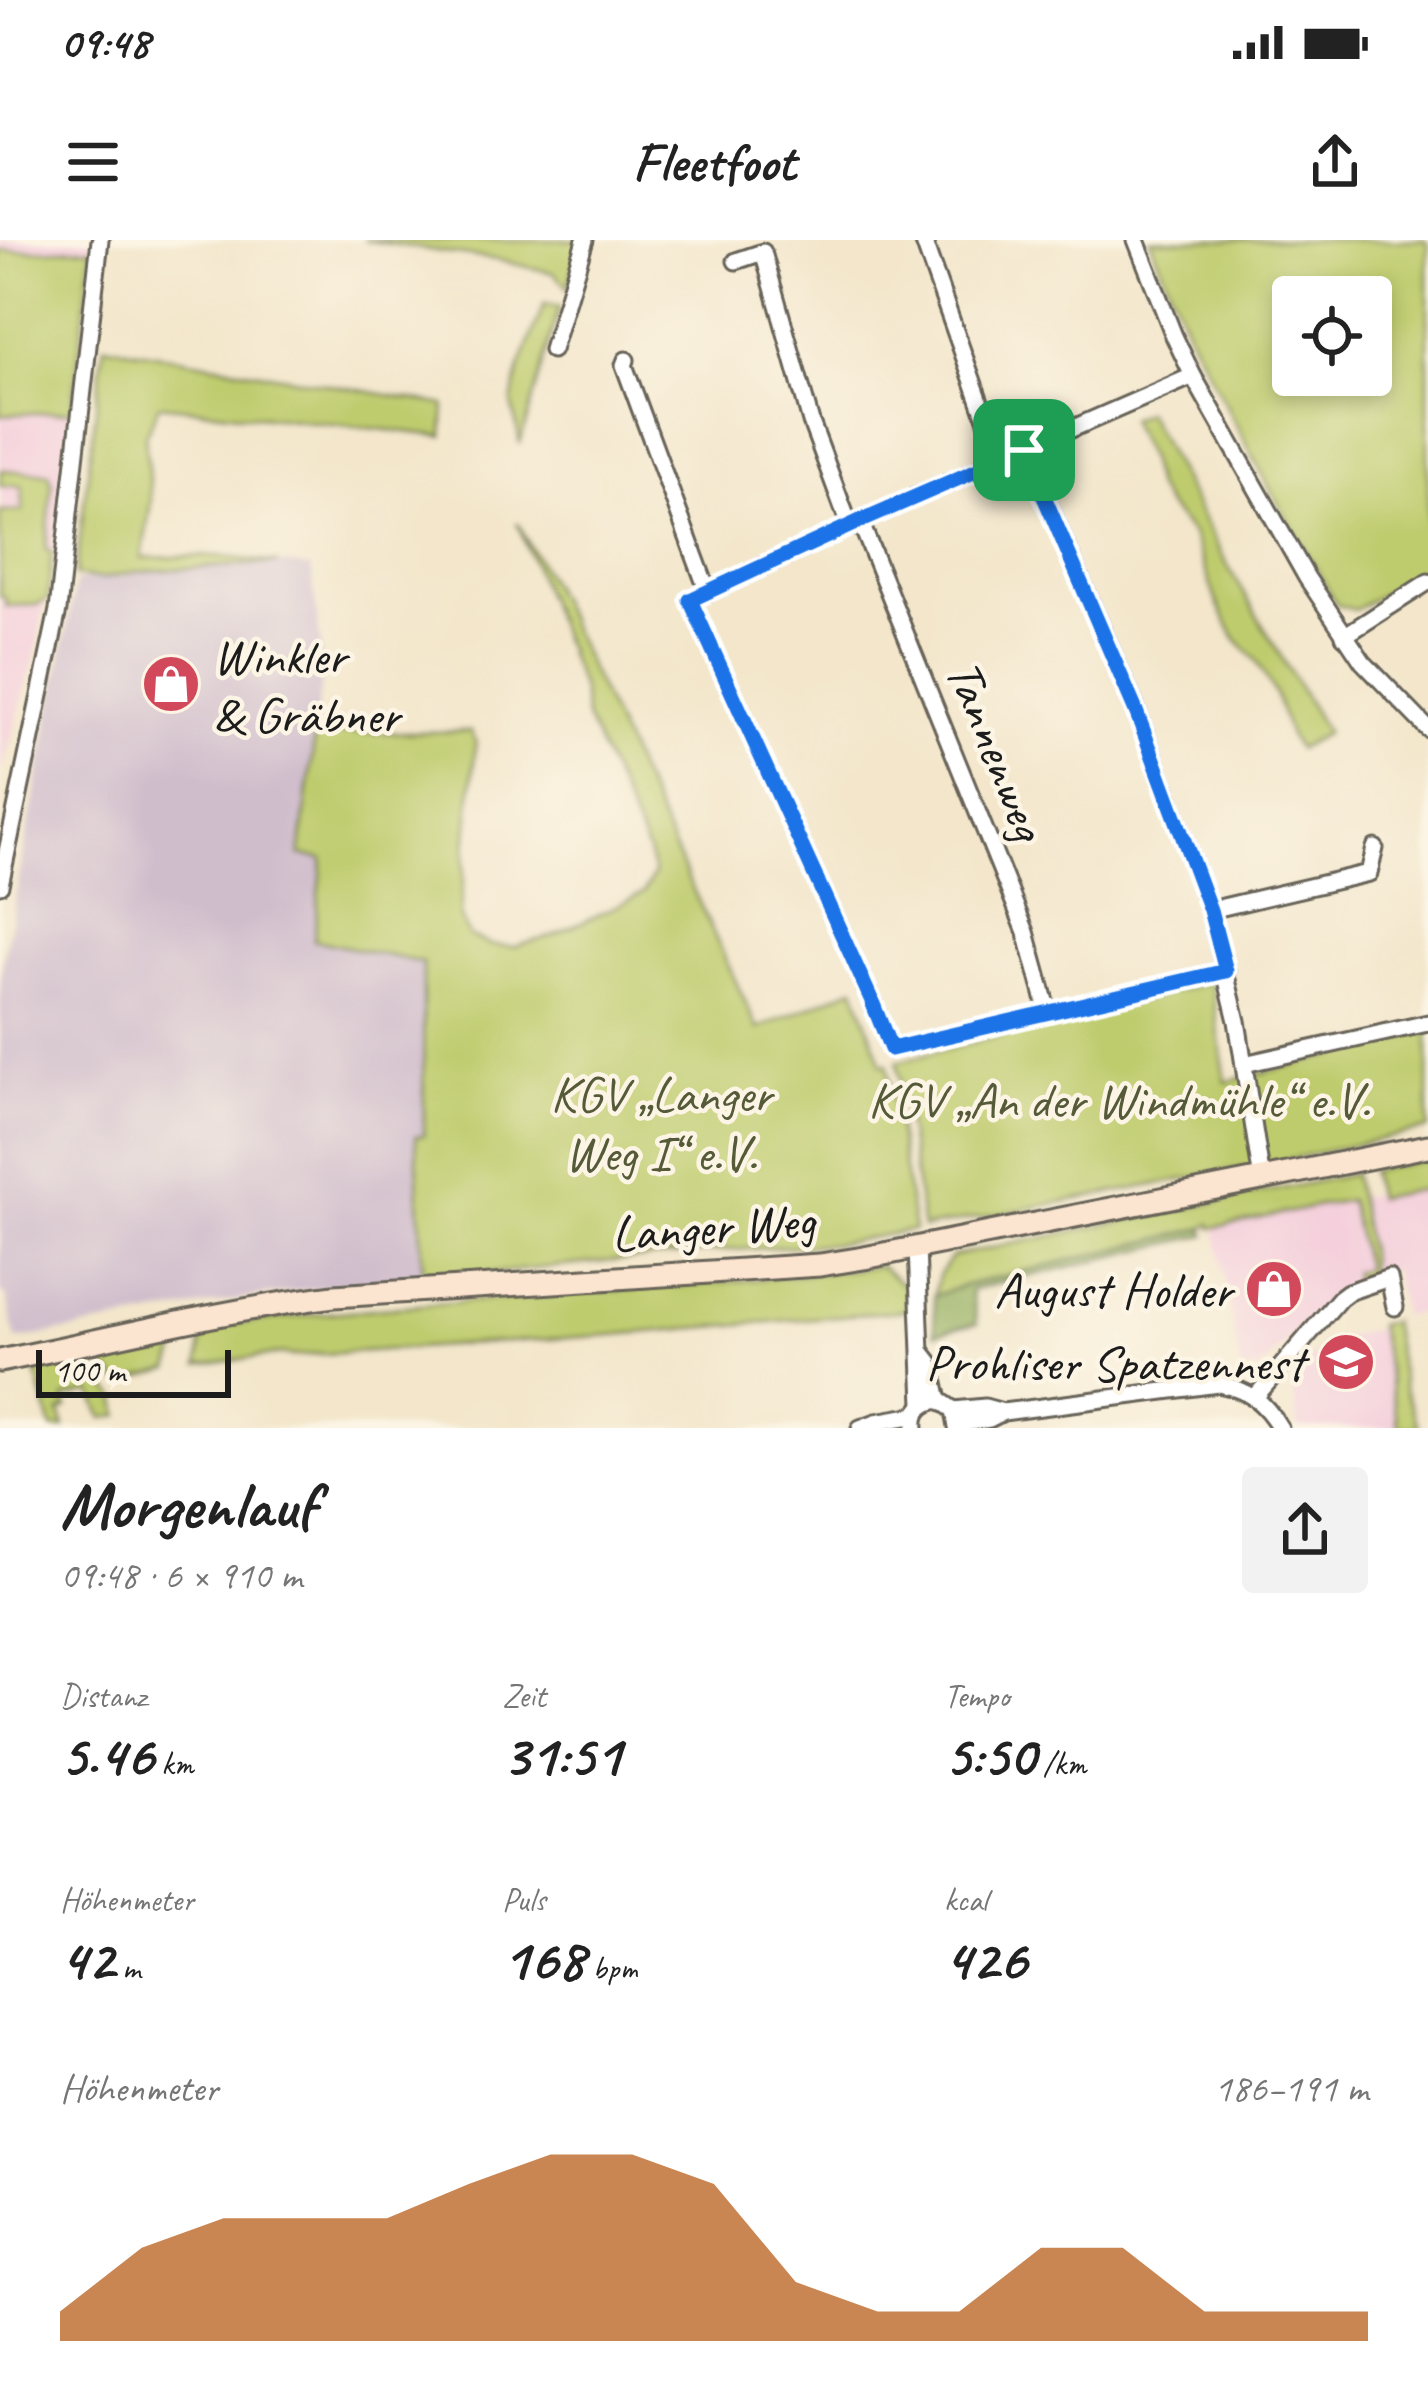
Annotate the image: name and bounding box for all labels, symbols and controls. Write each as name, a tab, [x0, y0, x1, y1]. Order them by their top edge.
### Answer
text: 09:48	[60, 14, 149, 71]
text: Fleetfoot	[633, 128, 795, 196]
icon: menu	[60, 129, 126, 195]
icon: share	[1302, 129, 1368, 195]
map controls	[1272, 276, 1392, 396]
button: locate	[1272, 276, 1392, 396]
pin	[973, 399, 1075, 501]
icon: arrive	[991, 417, 1057, 483]
place label: Winkler & Gräbner	[213, 624, 403, 747]
street label: Tannenweg	[931, 650, 1062, 852]
shop icon: Winkler & Gräbner	[140, 653, 202, 715]
park label: KGV „Langer Weg I“ e.V.	[550, 1062, 775, 1185]
park label: KGV „An der Windmühle“ e.V.	[868, 1068, 1371, 1132]
street label: Langer Weg	[609, 1188, 820, 1266]
place label: August Holder	[994, 1258, 1236, 1322]
shop icon: August Holder	[1243, 1258, 1305, 1320]
place label: Prohliser Spatzennest	[925, 1331, 1310, 1395]
school or university icon: Prohliser Spatzennest	[1315, 1331, 1377, 1393]
scale bar	[36, 1344, 231, 1397]
text: 100 m	[54, 1350, 125, 1392]
text: Morgenlauf	[60, 1464, 316, 1547]
button: share	[1242, 1467, 1368, 1593]
text: 09:48 · 6 × 910 m	[60, 1551, 302, 1600]
text: Distanz	[60, 1675, 146, 1717]
text: Zeit	[502, 1675, 546, 1717]
text: Tempo	[944, 1675, 1009, 1717]
text: 5.46	[60, 1717, 153, 1793]
text: 31:51	[502, 1717, 621, 1793]
text: 5:50	[944, 1717, 1035, 1793]
text: km	[153, 1743, 193, 1785]
text: /km	[1035, 1743, 1086, 1785]
text: Höhenmeter	[60, 1879, 194, 1921]
text: Puls	[502, 1879, 546, 1921]
text: kcal	[944, 1879, 988, 1921]
text: 42	[60, 1921, 114, 1997]
text: 168	[502, 1921, 584, 1997]
text: 426	[944, 1921, 1026, 1997]
text: m	[114, 1947, 140, 1989]
text: bpm	[584, 1947, 638, 1989]
text: Höhenmeter	[60, 2064, 218, 2113]
text: 186–191 m	[1214, 2064, 1368, 2113]

